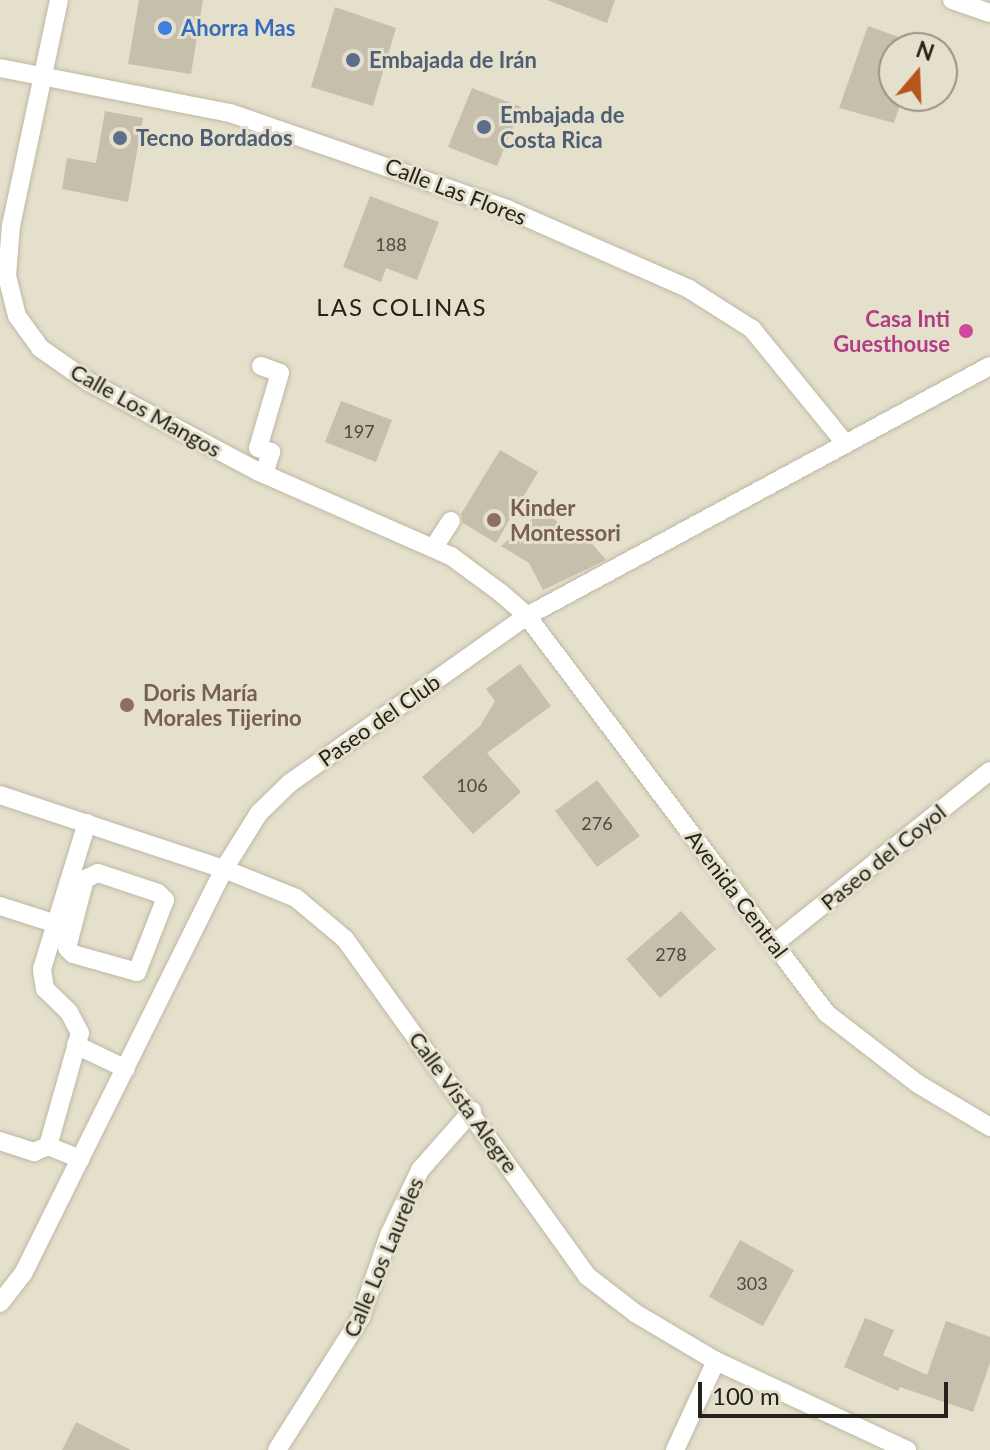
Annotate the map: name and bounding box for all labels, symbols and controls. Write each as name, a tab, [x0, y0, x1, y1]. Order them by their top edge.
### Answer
place label: Ahorra Mas	[181, 15, 295, 41]
marker: Ahorra Mas	[156, 19, 174, 37]
north arrow	[878, 32, 958, 112]
text: N	[913, 35, 938, 66]
place label: Embajada de Irán	[369, 47, 537, 73]
marker: Embajada de Irán	[344, 51, 362, 69]
place label: Embajada de Costa Rica	[500, 101, 624, 152]
marker: Embajada de Costa Rica	[475, 118, 493, 136]
place label: Tecno Bordados	[136, 125, 293, 151]
marker: Tecno Bordados	[111, 129, 129, 147]
street label: Calle Las Flores	[382, 152, 530, 230]
house number: 188	[375, 233, 407, 255]
district label: LAS COLINAS	[316, 293, 488, 321]
place label: Casa Inti Guesthouse	[833, 305, 950, 356]
marker: Casa Inti Guesthouse	[957, 322, 975, 340]
street label: Calle Los Mangos	[66, 358, 226, 462]
house number: 197	[343, 420, 375, 442]
place label: Kinder Montessori	[510, 494, 621, 546]
marker: Kinder Montessori	[485, 511, 503, 529]
street label: Paseo del Club	[313, 668, 445, 772]
place label: Doris María Morales Tijerino	[143, 679, 302, 730]
marker: Doris María Morales Tijerino	[118, 696, 136, 714]
house number: 106	[456, 774, 488, 796]
street label: Paseo del Coyol	[815, 799, 951, 915]
house number: 276	[581, 812, 613, 834]
street label: Avenida Central	[680, 825, 794, 963]
house number: 278	[655, 943, 687, 965]
street label: Calle Vista Alegre	[403, 1026, 525, 1178]
street label: Calle Los Laureles	[337, 1173, 429, 1341]
house number: 303	[736, 1272, 768, 1294]
scale bar	[702, 1366, 952, 1416]
text: 100 m	[712, 1381, 780, 1410]

